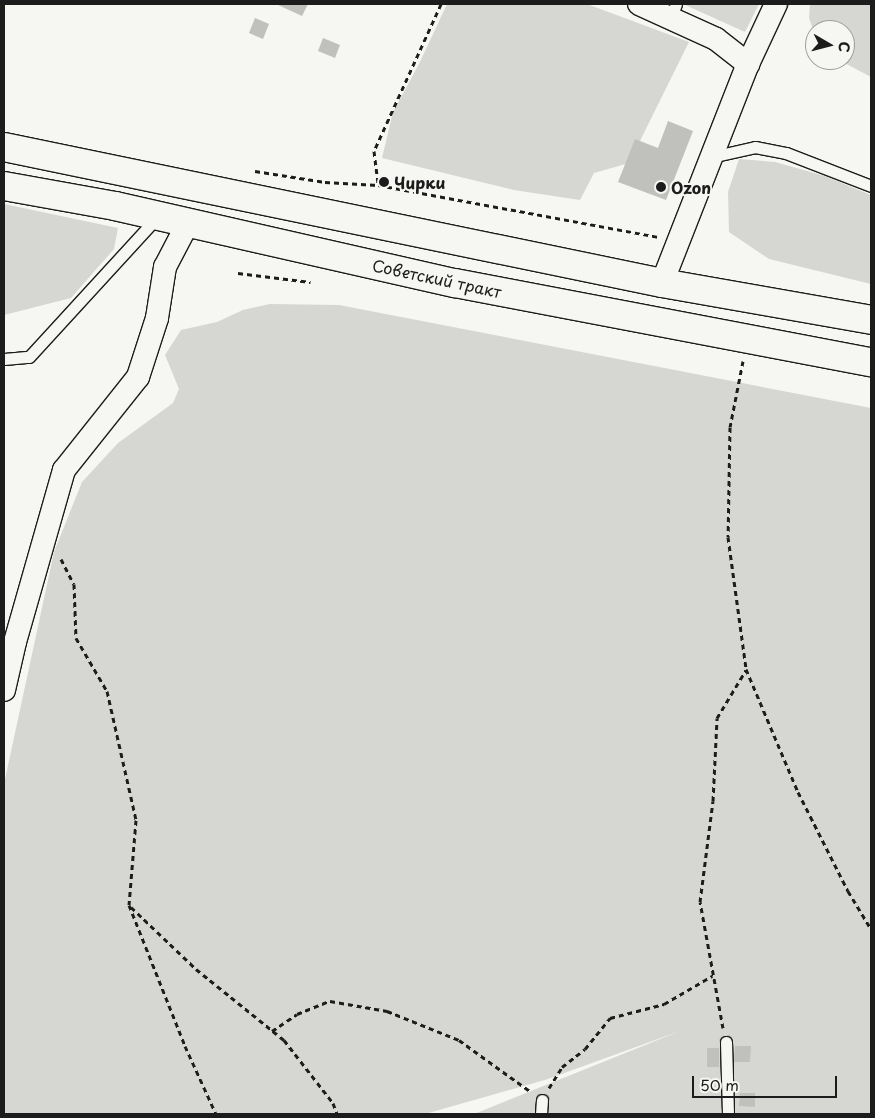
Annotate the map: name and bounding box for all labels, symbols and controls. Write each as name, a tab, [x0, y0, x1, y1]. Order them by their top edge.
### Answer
north arrow	[805, 20, 855, 70]
text: С	[833, 40, 855, 54]
place label: Чирки	[394, 172, 446, 192]
marker: Чирки	[378, 176, 390, 188]
place label: Ozon	[671, 177, 711, 197]
marker: Ozon	[655, 181, 667, 193]
street label: Советский тракт	[371, 255, 503, 301]
scale bar	[695, 1066, 840, 1098]
text: 50 m	[700, 1073, 739, 1096]

